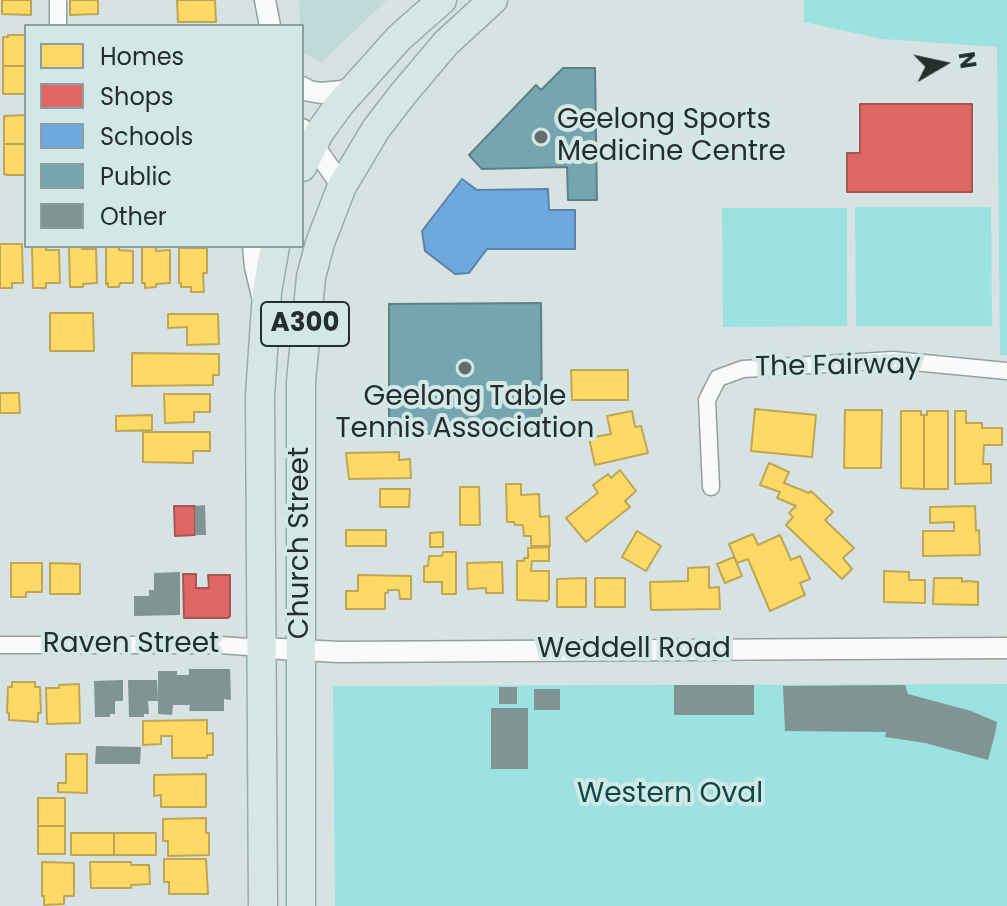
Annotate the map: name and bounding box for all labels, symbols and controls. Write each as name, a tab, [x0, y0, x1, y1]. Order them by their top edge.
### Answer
legend	[24, 24, 304, 248]
north arrow	[903, 24, 983, 104]
text: Homes	[100, 40, 184, 73]
text: N	[951, 50, 984, 71]
text: Shops	[100, 80, 174, 113]
place label: Geelong Sports Medicine Centre	[557, 104, 786, 170]
text: Schools	[100, 120, 193, 153]
marker: Geelong Sports Medicine Centre	[532, 128, 550, 146]
text: Public	[100, 160, 172, 193]
text: Other	[100, 200, 167, 233]
road number: A300	[261, 302, 349, 346]
street label: The Fairway	[755, 349, 921, 385]
marker: Geelong Table Tennis Association	[456, 359, 474, 377]
place label: Geelong Table Tennis Association	[335, 381, 595, 447]
street label: Church Street	[284, 447, 318, 639]
street label: Raven Street	[43, 628, 219, 662]
street label: Weddell Road	[537, 633, 731, 667]
park label: Western Oval	[577, 778, 763, 812]

